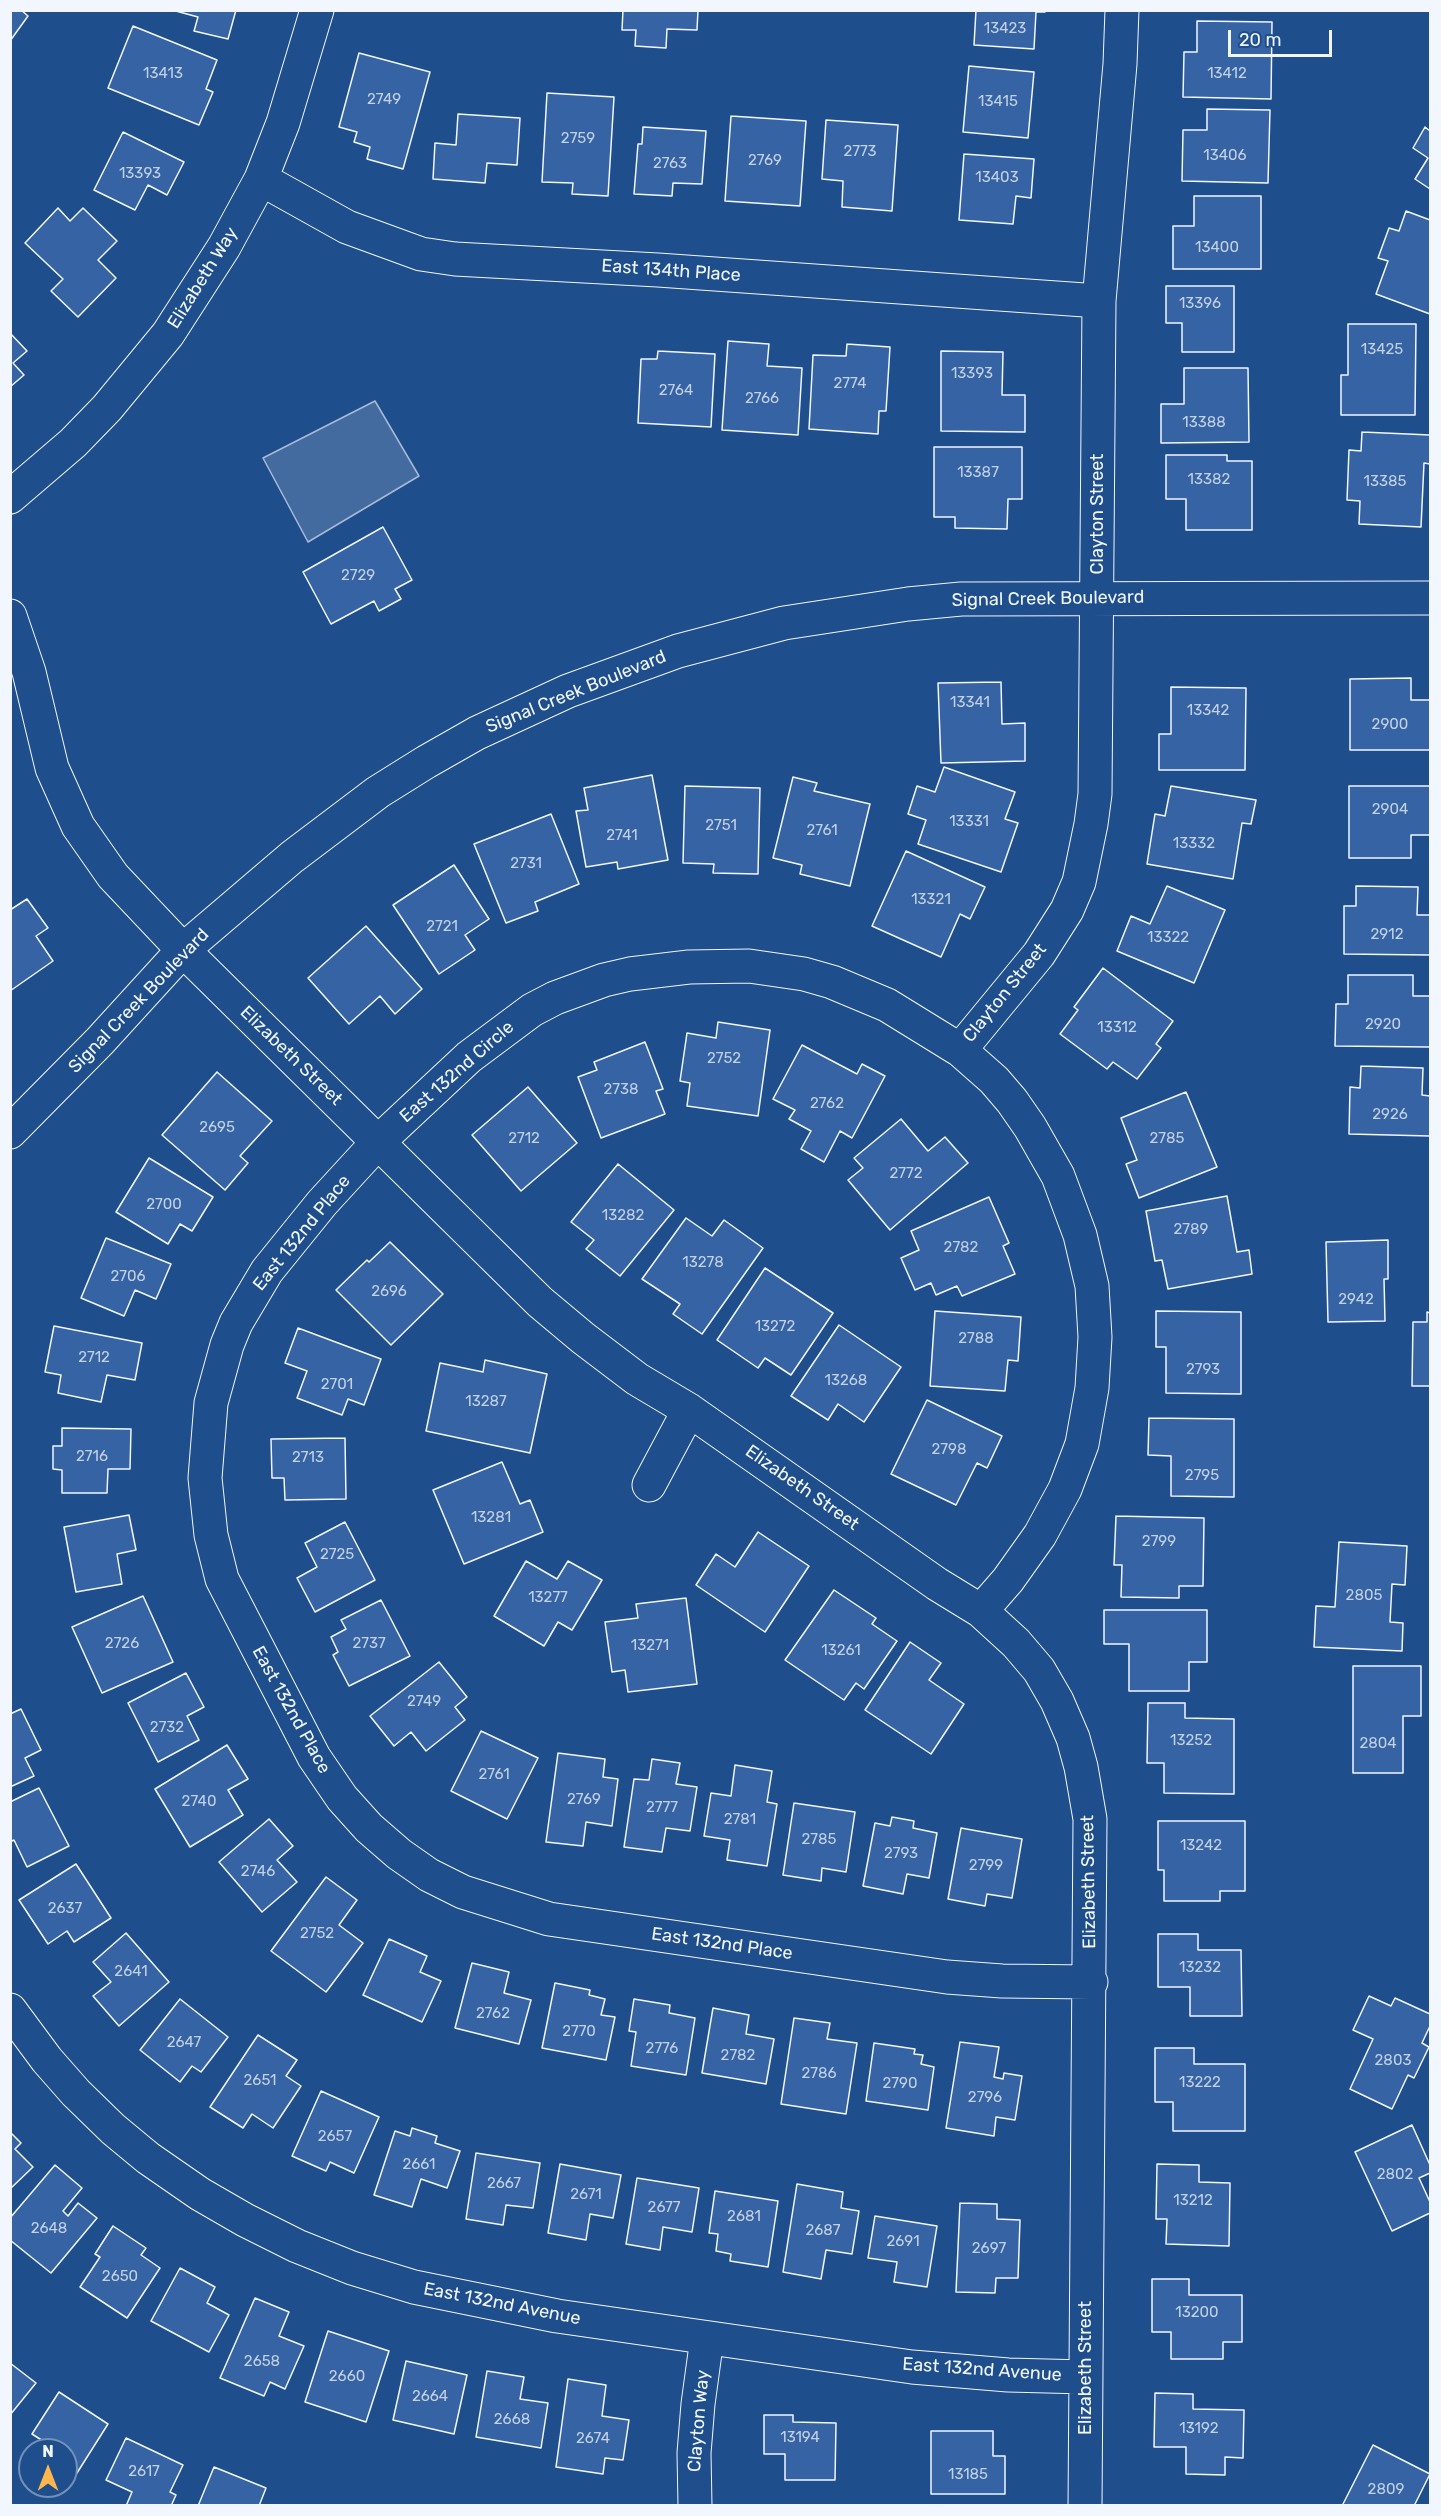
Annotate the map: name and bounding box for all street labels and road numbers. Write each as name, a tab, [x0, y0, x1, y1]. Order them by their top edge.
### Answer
street label: Elizabeth Way	[163, 223, 243, 333]
street label: East 134th Place	[601, 255, 741, 287]
street label: Clayton Street	[1087, 454, 1109, 574]
street label: Signal Creek Boulevard	[951, 587, 1145, 611]
street label: Signal Creek Boulevard	[483, 646, 669, 738]
street label: Signal Creek Boulevard	[64, 924, 214, 1078]
street label: Clayton Street	[959, 939, 1051, 1047]
street label: Elizabeth Street	[235, 1002, 347, 1110]
street label: East 132nd Circle	[396, 1017, 518, 1127]
street label: East 132nd Place	[249, 1171, 355, 1295]
street label: Elizabeth Street	[741, 1441, 863, 1535]
street label: East 132nd Place	[247, 1642, 335, 1778]
street label: Elizabeth Street	[1077, 1815, 1101, 1949]
street label: East 132nd Place	[650, 1923, 794, 1965]
street label: East 132nd Avenue	[422, 2278, 582, 2330]
street label: Elizabeth Street	[1075, 2301, 1097, 2435]
street label: East 132nd Avenue	[902, 2354, 1062, 2386]
street label: Clayton Way	[684, 2369, 714, 2473]

